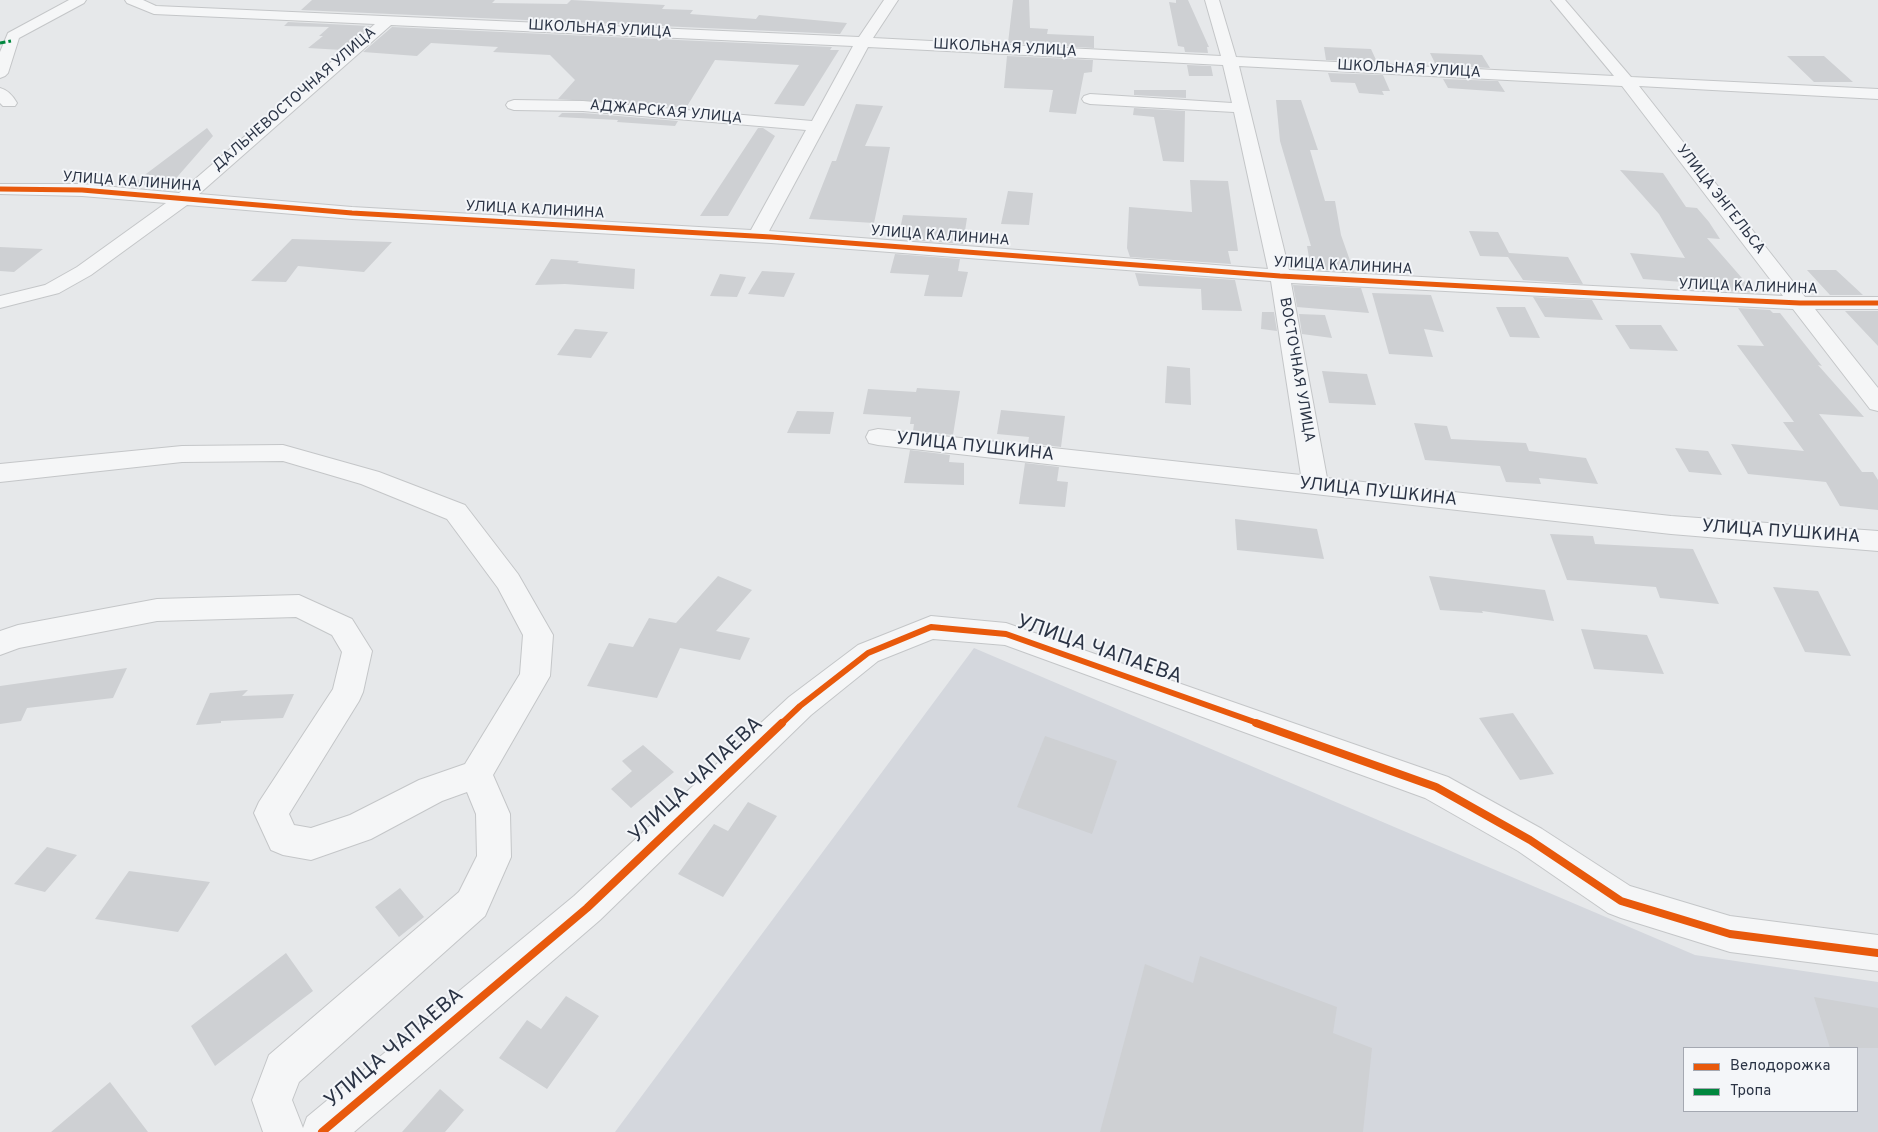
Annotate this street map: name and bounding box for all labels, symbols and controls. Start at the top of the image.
street label: ШКОЛЬНАЯ УЛИЦА [528,17,672,43]
street label: ДАЛЬНЕВОСТОЧНАЯ УЛИЦА [210,24,380,176]
street label: ШКОЛЬНАЯ УЛИЦА [933,36,1077,62]
street label: ШКОЛЬНАЯ УЛИЦА [1337,57,1481,83]
street label: АДЖАРСКАЯ УЛИЦА [589,97,743,129]
street label: УЛИЦА ЭНГЕЛЬСА [1672,142,1768,258]
street label: УЛИЦА КАЛИНИНА [62,169,202,197]
street label: УЛИЦА КАЛИНИНА [465,198,605,224]
street label: УЛИЦА КАЛИНИНА [870,223,1010,251]
street label: УЛИЦА КАЛИНИНА [1273,254,1413,280]
street label: УЛИЦА КАЛИНИНА [1678,277,1818,299]
street label: ВОСТОЧНАЯ УЛИЦА [1274,296,1318,444]
street label: УЛИЦА ПУШКИНА [895,429,1055,467]
street label: УЛИЦА ПУШКИНА [1298,474,1458,512]
street label: УЛИЦА ПУШКИНА [1701,517,1861,549]
street label: УЛИЦА ЧАПАЕВА [1013,611,1185,691]
street label: УЛИЦА ЧАПАЕВА [625,713,769,849]
street label: УЛИЦА ЧАПАЕВА [320,984,470,1114]
legend [1683,1047,1858,1112]
text: Велодорожка [1730,1057,1830,1076]
text: Тропа [1730,1082,1771,1101]

